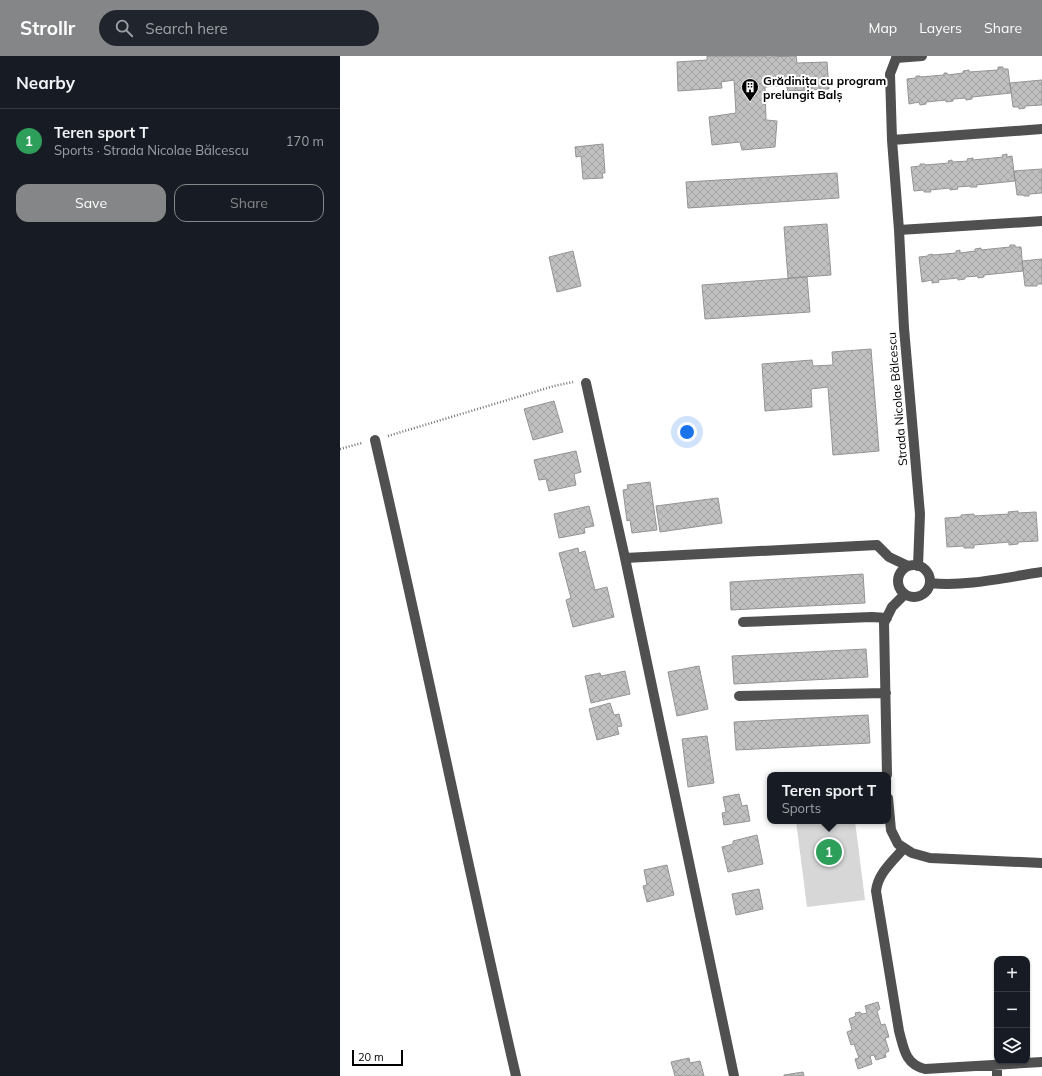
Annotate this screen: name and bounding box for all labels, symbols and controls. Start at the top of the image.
search box [99,10,379,46]
text: Strollr [20,16,75,40]
icon: search [113,17,135,39]
text: Search here [145,19,228,38]
text: Map [868,19,897,37]
text: Layers [919,19,962,37]
text: Share [984,19,1022,37]
text: Nearby [16,72,75,93]
place label: Grădinița cu program prelungit Balș [763,73,886,103]
building icon: Grădinița cu program prelungit Balș [740,77,760,102]
text: Teren sport T [54,123,149,142]
text: 1 [25,133,33,149]
text: 170 m [286,133,324,149]
text: Sports · Strada Nicolae Bălcescu [54,142,249,158]
button: Save [16,184,166,222]
button: Share [174,184,324,222]
street label: Strada Nicolae Bălcescu [884,331,910,467]
your location [677,422,697,442]
popup [767,772,891,824]
text: Teren sport T [782,781,876,800]
text: Sports [782,800,821,816]
pin: 1 [816,837,842,867]
map controls [994,956,1030,1064]
button: + [994,956,1030,992]
button: − [994,992,1030,1028]
button: layers [994,1028,1030,1064]
scale bar [352,1048,403,1067]
text: 20 m [358,1050,384,1064]

